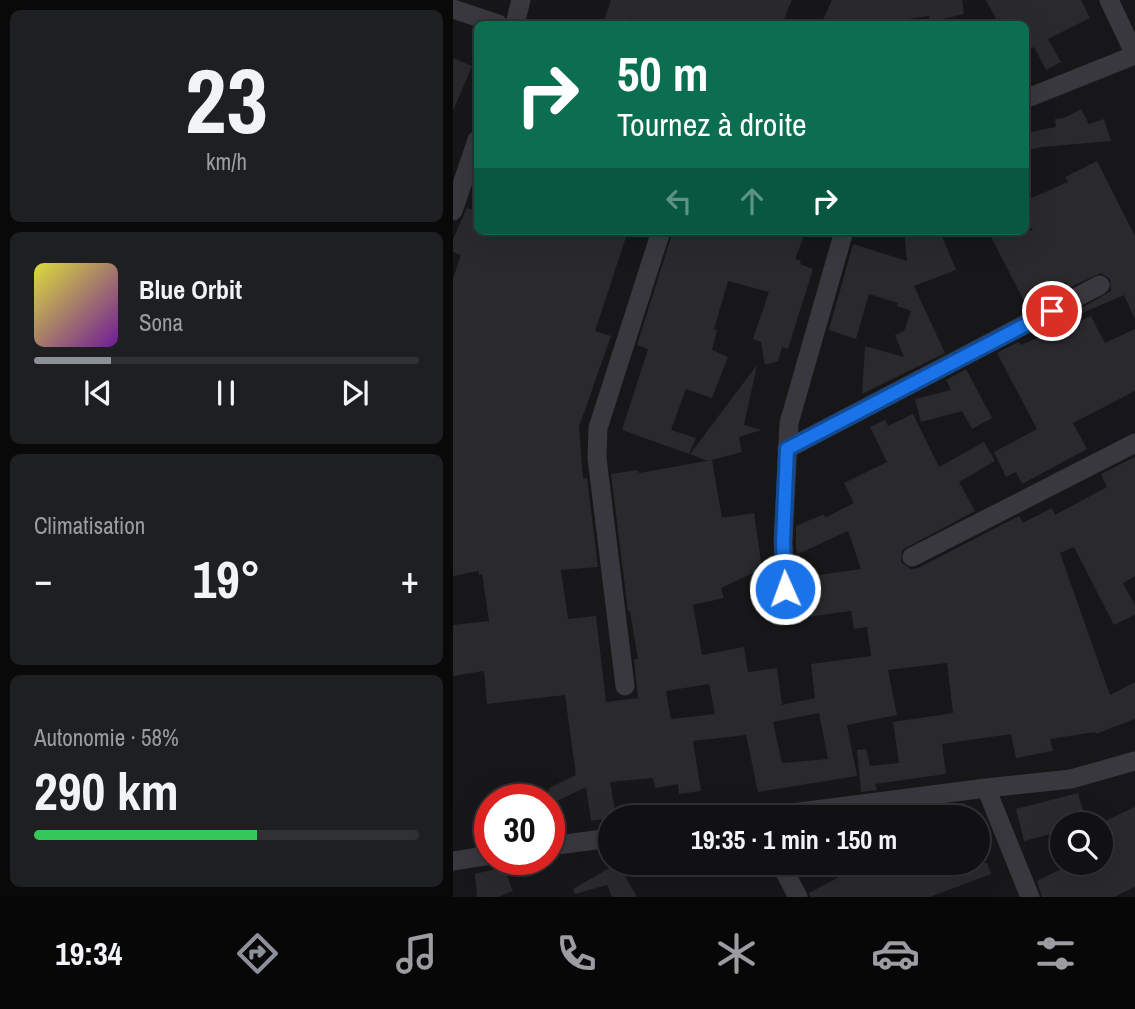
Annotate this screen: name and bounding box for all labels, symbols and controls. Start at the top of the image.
text: 23 [185,39,268,161]
text: 50 m [617,40,709,106]
icon: right [502,49,593,140]
text: Tournez à droite [617,103,807,146]
text: km/h [206,146,247,177]
icon: left [660,182,698,220]
icon: ahead [733,182,771,220]
icon: right [806,182,844,220]
text: Blue Orbit [139,272,242,307]
pin [1022,281,1082,341]
icon: arrive [1033,292,1071,330]
text: Sona [139,307,183,338]
icon: previous [79,374,117,412]
icon: pause [207,374,245,412]
icon: next [336,374,374,412]
text: Climatisation [34,510,145,541]
text: 19° [192,544,261,614]
position arrow [748,552,822,626]
text: − [34,554,52,605]
text: + [401,554,419,605]
text: Autonomie · 58% [34,722,179,753]
text: 290 km [34,756,179,826]
speed limit sign: 30 [474,784,565,875]
map controls [1050,812,1113,875]
button: search [1050,812,1113,875]
text: 19:35 · 1 min · 150 m [691,822,897,857]
icon: directions [233,929,282,978]
icon: music [392,929,441,978]
icon: phone [552,929,601,978]
icon: climate [712,929,761,978]
icon: car [871,929,920,978]
icon: filters [1031,929,1080,978]
text: 19:34 [55,932,122,975]

